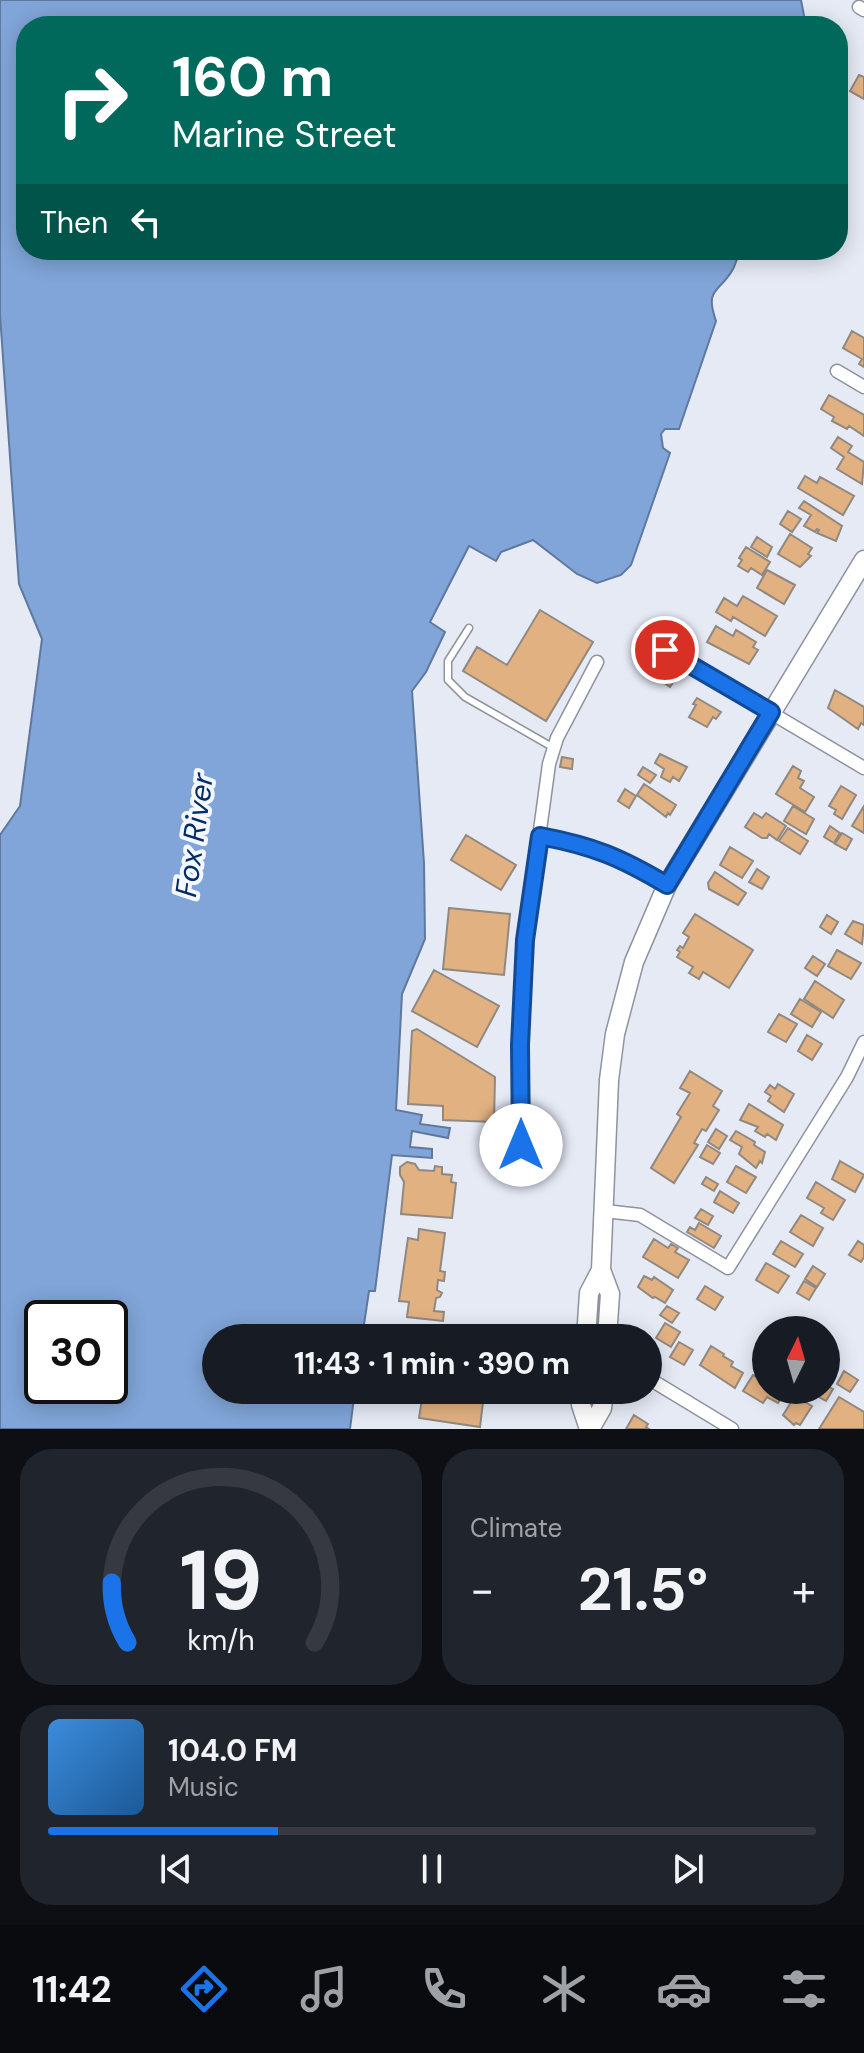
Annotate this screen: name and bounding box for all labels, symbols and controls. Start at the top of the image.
text: 160 m [172,40,333,113]
icon: right [40,48,144,152]
text: Marine Street [172,111,397,158]
icon: left [124,200,168,244]
text: Then [40,203,108,242]
pin [631,616,699,684]
icon: arrive [643,628,687,672]
water label: Fox River [166,770,222,899]
position arrow [479,1103,563,1187]
speed limit sign: 30 [24,1300,128,1404]
north arrow [752,1316,840,1404]
map controls [752,1316,840,1404]
text: 11:43 · 1 min · 390 m [294,1344,570,1383]
text: Climate [470,1511,562,1545]
text: 19 [179,1526,263,1635]
text: 21.5° [578,1550,708,1629]
text: − [470,1561,494,1619]
text: + [792,1561,816,1619]
text: km/h [187,1622,255,1659]
text: 104.0 FM [168,1731,297,1770]
text: Music [168,1770,239,1804]
icon: previous [154,1847,198,1891]
icon: pause [410,1847,454,1891]
icon: next [666,1847,710,1891]
icon: directions [176,1961,232,2017]
icon: music [296,1961,352,2017]
icon: phone [416,1961,472,2017]
icon: climate [536,1961,592,2017]
icon: car [656,1961,712,2017]
icon: filters [776,1961,832,2017]
text: 11:42 [32,1966,112,2013]

